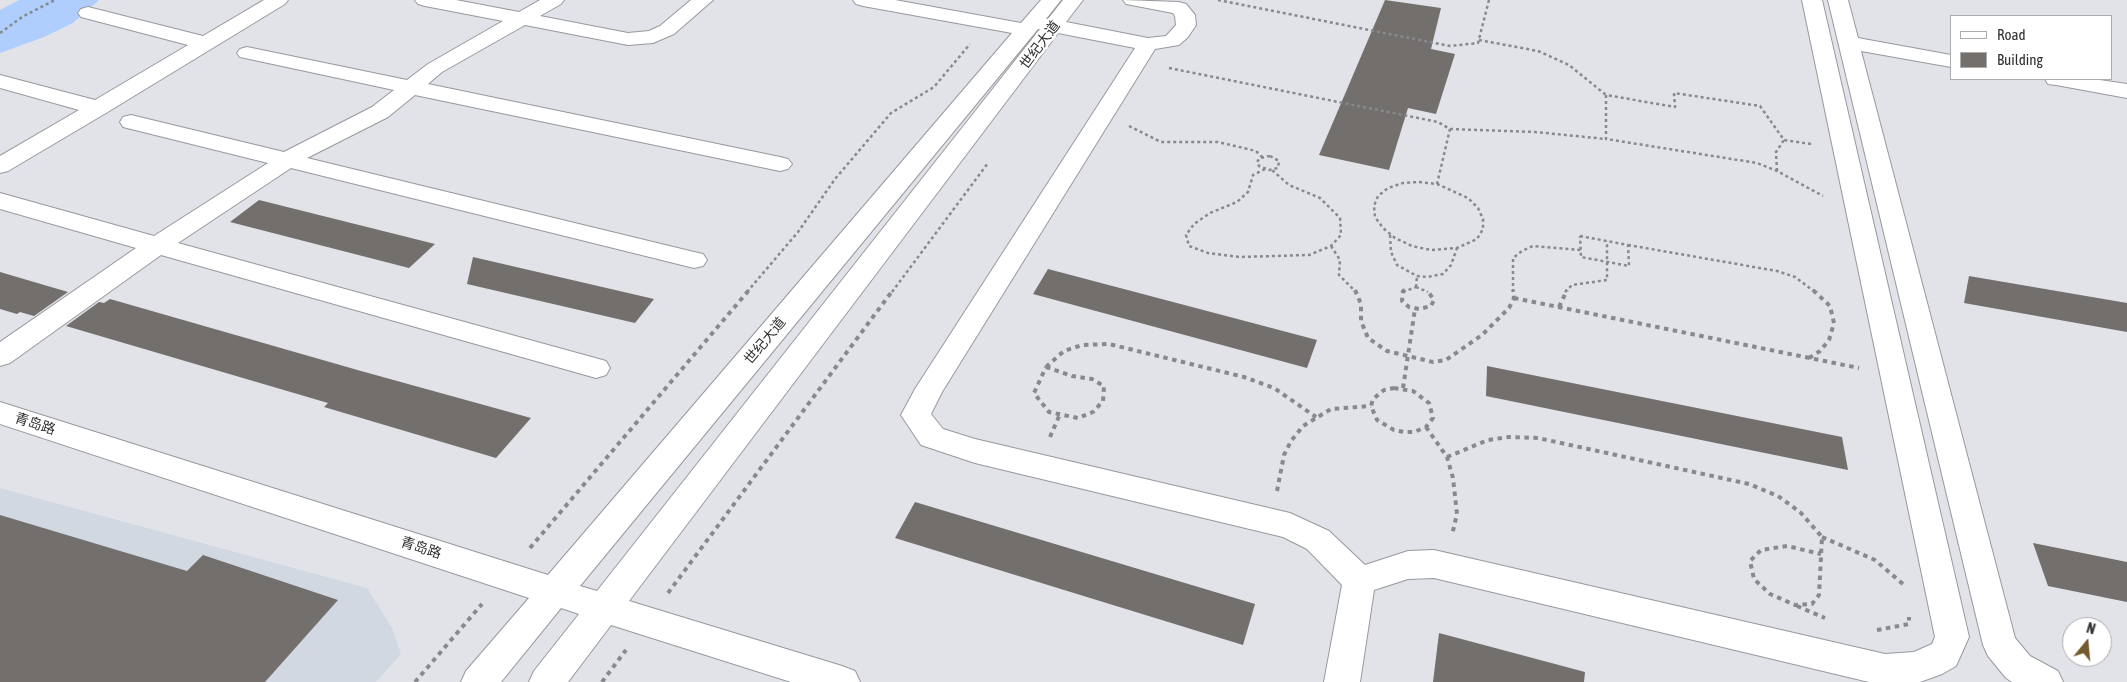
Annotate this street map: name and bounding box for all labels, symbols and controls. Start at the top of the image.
legend [1950,15,2112,80]
street label: 世纪大道 [1016,18,1064,72]
text: Road [1997,26,2026,43]
text: Building [1997,51,2043,68]
street label: 世纪大道 [741,314,789,368]
street label: 青岛路 [12,410,58,438]
street label: 青岛路 [398,534,444,562]
north arrow [2062,617,2112,667]
text: N [2085,620,2097,637]

